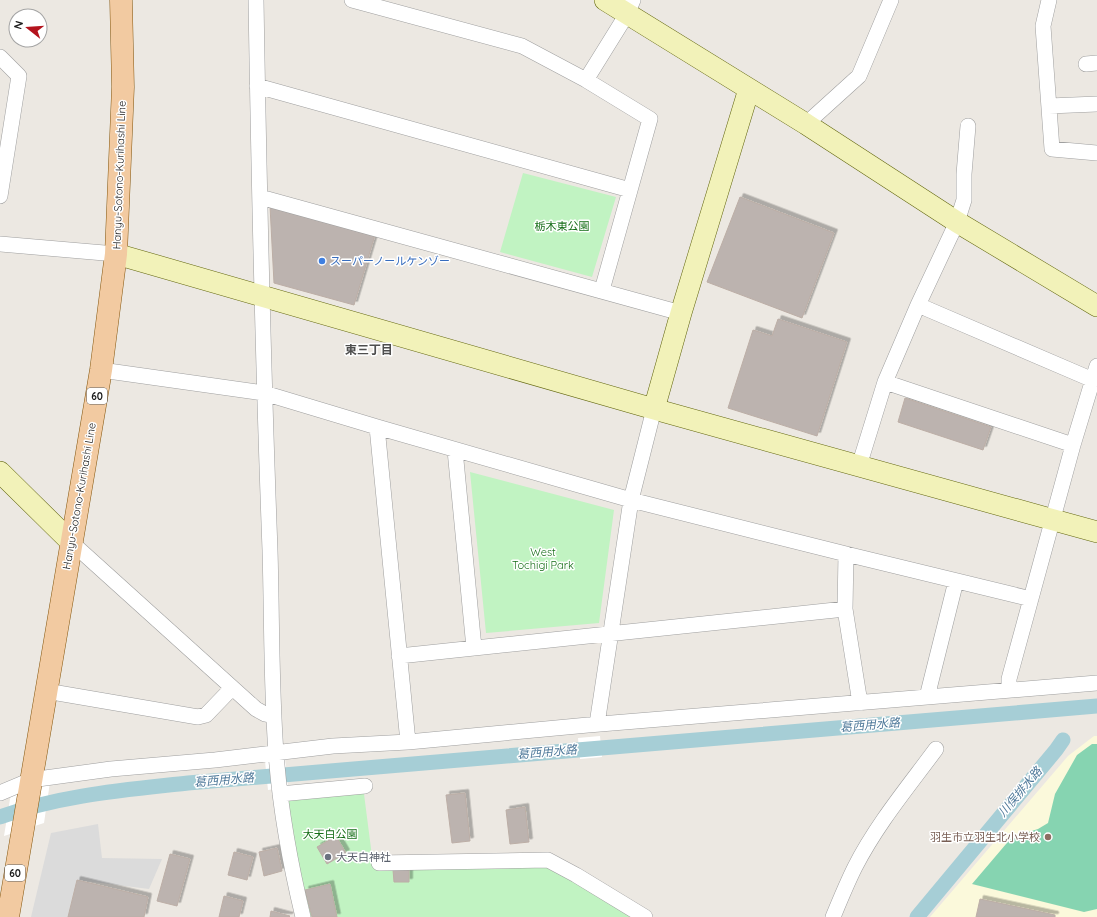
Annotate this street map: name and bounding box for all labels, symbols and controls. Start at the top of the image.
north arrow [8,8,48,48]
text: N [11,19,26,31]
street label: Hanyu-Sotono-Kurihashi Line [109,100,129,250]
park label: 栃木東公園 [535,219,590,233]
place label: スーパーノールケンゾー [330,254,450,268]
marker: スーパーノールケンゾー [317,256,327,266]
district label: 東三丁目 [345,342,393,357]
road number: 60 [87,388,107,404]
street label: Hanyu-Sotono-Kurihashi Line [59,422,99,570]
park label: West Tochigi Park [512,545,574,572]
water label: 葛西用水路 [839,714,901,735]
water label: 葛西用水路 [516,741,578,762]
water label: 川俣排水路 [995,763,1045,819]
water label: 葛西用水路 [193,769,255,790]
park label: 大天白公園 [303,827,358,841]
place label: 羽生市立羽生北小学校 [930,830,1040,844]
marker: 羽生市立羽生北小学校 [1043,832,1053,842]
place label: 大天白神社 [336,850,391,864]
marker: 大天白神社 [323,852,333,862]
road number: 60 [5,865,25,881]

